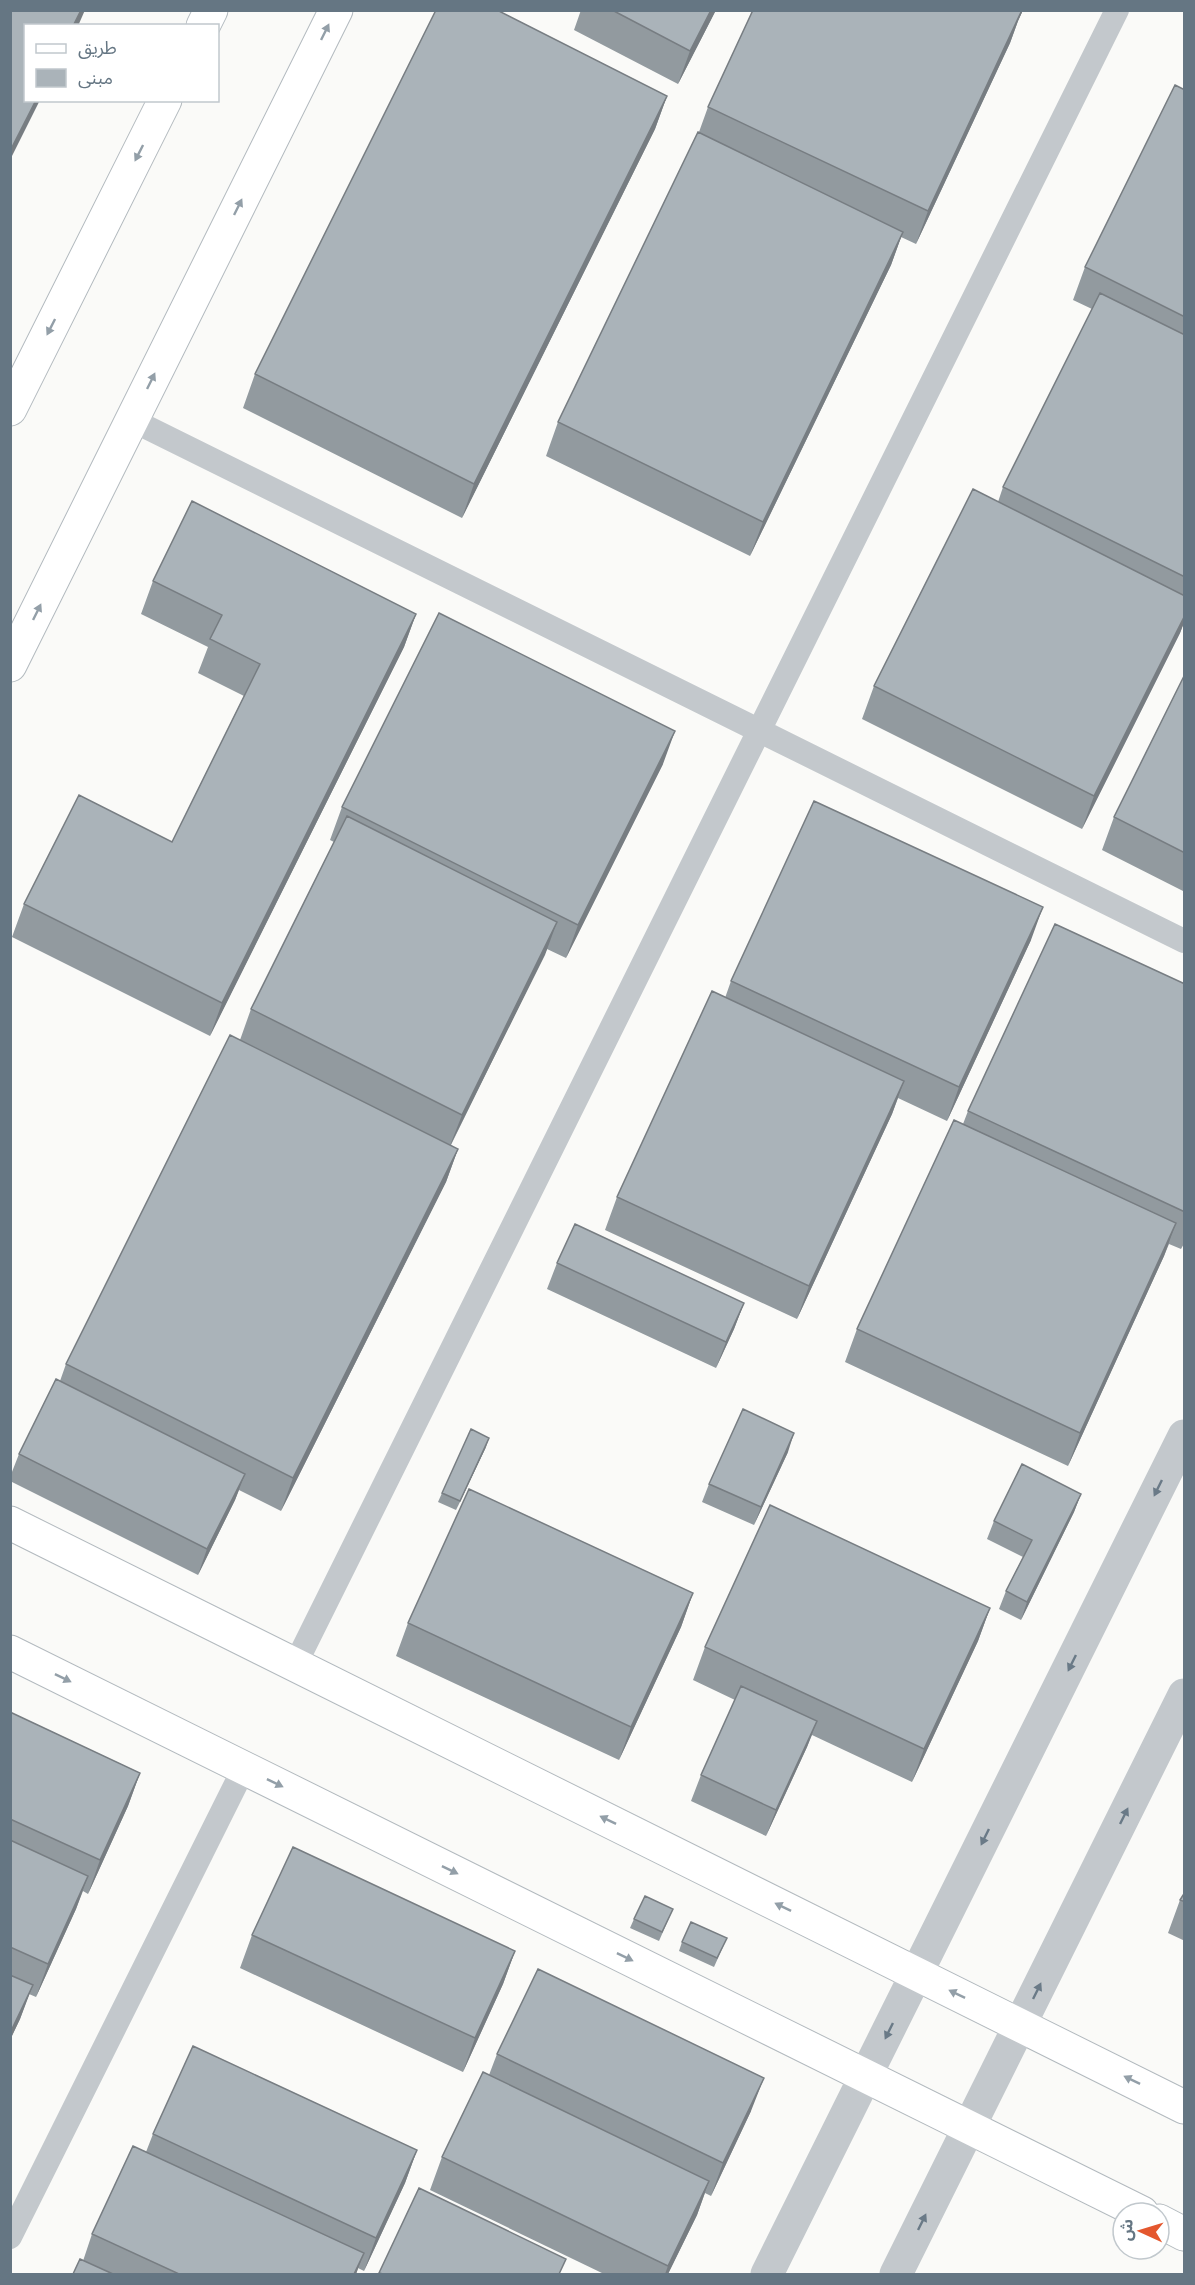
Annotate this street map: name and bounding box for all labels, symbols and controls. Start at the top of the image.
one-way arrow [320,23,330,40]
legend [24,24,219,102]
text: طريق [78,37,117,59]
text: مبنى [78,67,113,89]
one-way arrow [134,144,144,161]
one-way arrow [234,198,243,215]
one-way arrow [47,318,57,336]
one-way arrow [147,373,156,390]
one-way arrow [32,604,41,621]
one-way arrow [1154,1479,1164,1497]
one-way arrow [1067,1654,1076,1671]
one-way arrow [54,1673,72,1683]
one-way arrow [267,1779,284,1788]
one-way arrow [1119,1808,1129,1825]
one-way arrow [600,1816,617,1825]
one-way arrow [980,1829,989,1846]
one-way arrow [442,1865,459,1875]
one-way arrow [774,1902,791,1912]
one-way arrow [616,1952,633,1961]
one-way arrow [1032,1982,1042,1999]
one-way arrow [949,1989,966,1998]
one-way arrow [884,2022,893,2039]
one-way arrow [1124,2076,1141,2085]
north arrow [1111,2201,1171,2261]
one-way arrow [917,2213,927,2231]
text: ش [1116,2218,1137,2242]

